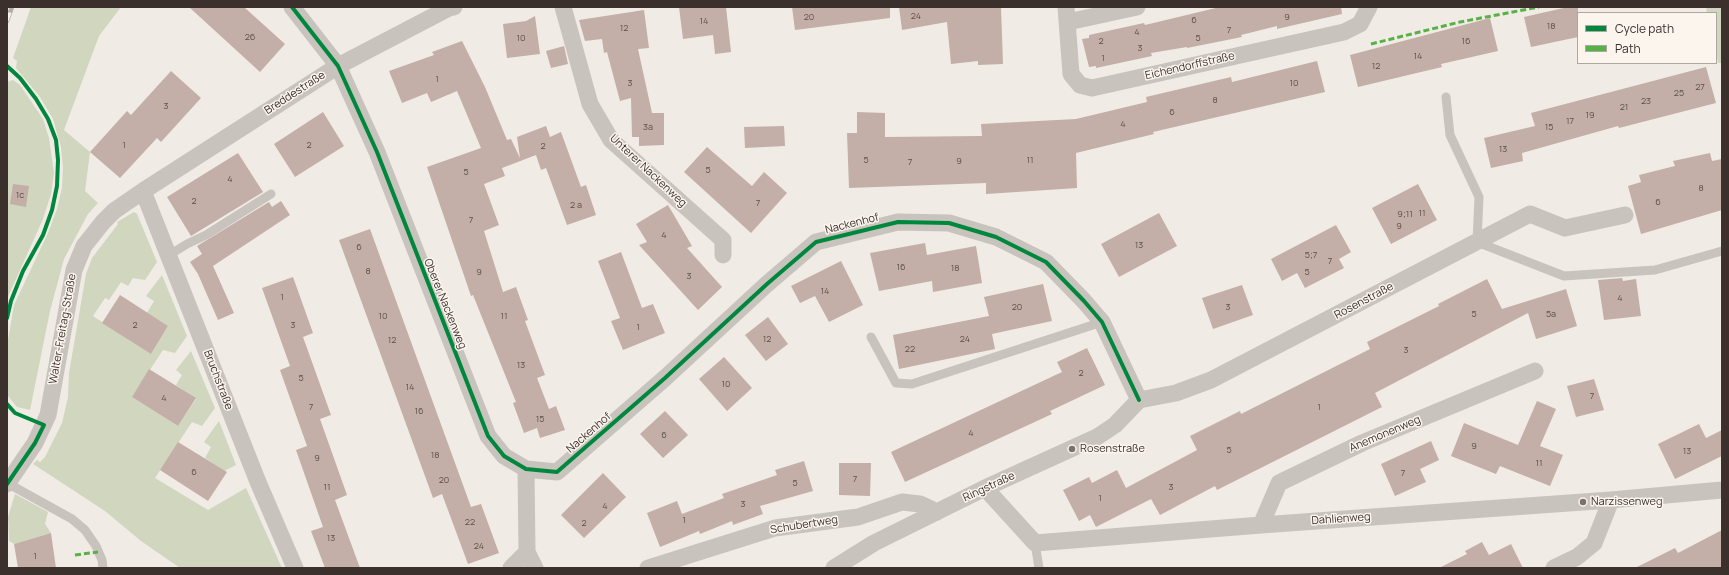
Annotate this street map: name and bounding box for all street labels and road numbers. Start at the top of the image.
street label: Eichendorffstraße [1144,49,1236,83]
street label: Breddestraße [262,69,328,117]
street label: Unterer Nackenweg [607,132,689,210]
street label: Nackenhof [824,211,880,237]
street label: Oberer Nackenweg [421,257,469,351]
street label: Walter-Freitag-Straße [47,273,79,385]
street label: Rosenstraße [1332,280,1396,322]
street label: Bruchstraße [201,348,235,412]
street label: Nackenhof [564,410,614,456]
street label: Anemonenweg [1347,413,1423,455]
street label: Ringstraße [961,469,1017,505]
street label: Dahlienweg [1311,510,1371,528]
street label: Schubertweg [769,513,839,537]

